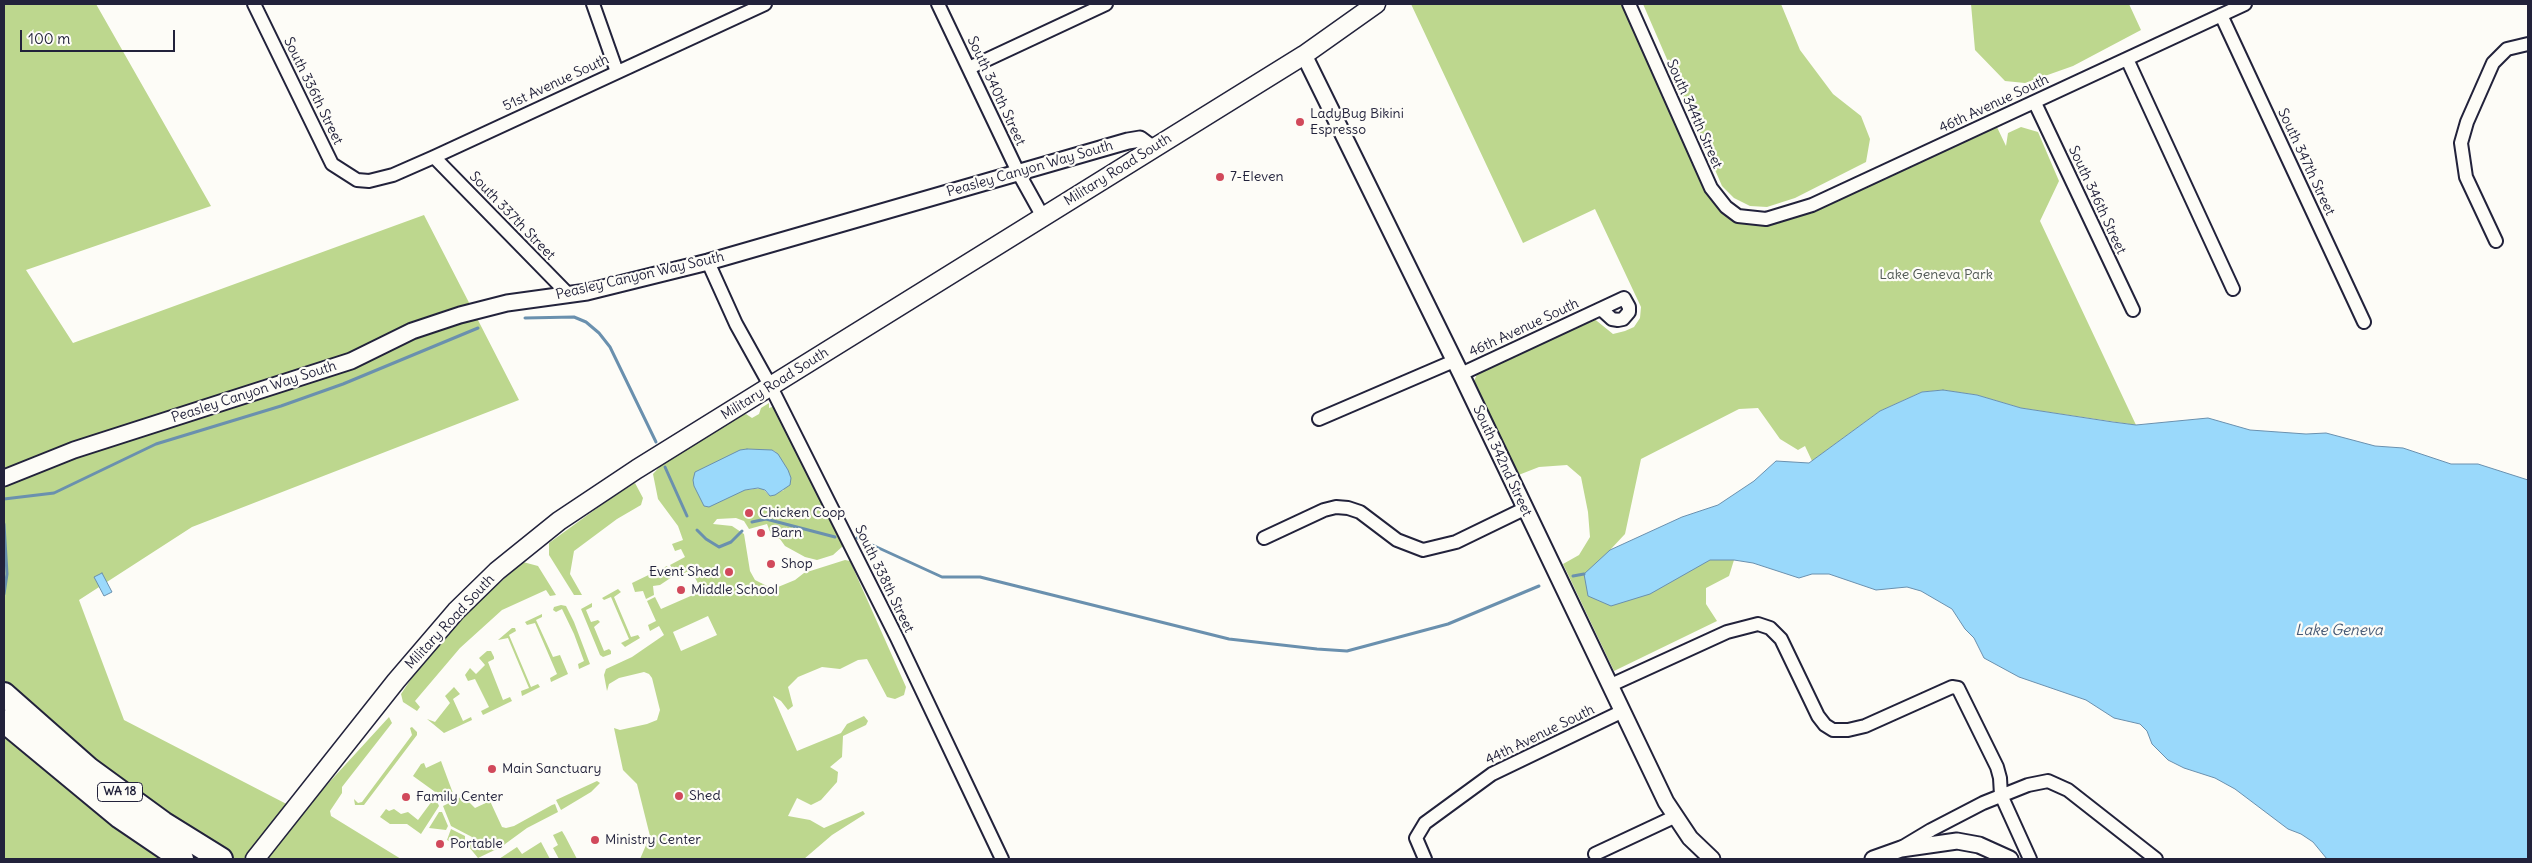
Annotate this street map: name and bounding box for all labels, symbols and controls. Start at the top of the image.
scale bar [22,20,178,52]
text: 100 m [28,29,70,48]
street label: South 340th Street [963,34,1029,148]
street label: South 336th Street [280,35,346,147]
street label: 51st Avenue South [500,51,612,115]
street label: South 344th Street [1662,57,1726,171]
street label: 46th Avenue South [1936,71,2052,137]
place label: LadyBug Bikini Espresso [1310,106,1404,138]
street label: South 347th Street [2274,106,2338,218]
marker: LadyBug Bikini Espresso [1294,116,1306,128]
street label: Military Road South [1061,130,1175,210]
street label: Peasley Canyon Way South [945,137,1115,201]
street label: South 346th Street [2065,143,2129,257]
street label: South 337th Street [466,168,558,264]
place label: 7-Eleven [1230,169,1284,185]
marker: 7-Eleven [1214,171,1226,183]
street label: Peasley Canyon Way South [554,248,726,304]
park label: Lake Geneva Park [1879,267,1993,283]
street label: 46th Avenue South [1466,295,1582,361]
street label: Military Road South [718,344,832,424]
street label: Peasley Canyon Way South [169,357,339,427]
street label: South 342nd Street [1469,403,1535,519]
place label: Chicken Coop [759,505,845,521]
marker: Chicken Coop [743,507,755,519]
street label: South 338th Street [851,523,917,635]
place label: Barn [771,525,802,541]
marker: Barn [755,527,767,539]
place label: Shop [781,556,813,572]
marker: Shop [765,558,777,570]
place label: Event Shed [649,564,719,580]
marker: Event Shed [723,566,735,578]
street label: Military Road South [402,571,498,673]
place label: Middle School [691,582,778,598]
marker: Middle School [675,584,687,596]
water label: Lake Geneva [2295,622,2383,640]
street label: 44th Avenue South [1483,701,1597,769]
place label: Main Sanctuary [502,761,601,777]
marker: Main Sanctuary [486,763,498,775]
road number: WA 18 [98,782,142,802]
place label: Shed [689,788,721,804]
place label: Family Center [416,789,503,805]
marker: Shed [673,790,685,802]
marker: Family Center [400,791,412,803]
place label: Ministry Center [605,832,701,848]
marker: Ministry Center [589,834,601,846]
place label: Portable [450,836,503,852]
marker: Portable [434,838,446,850]

